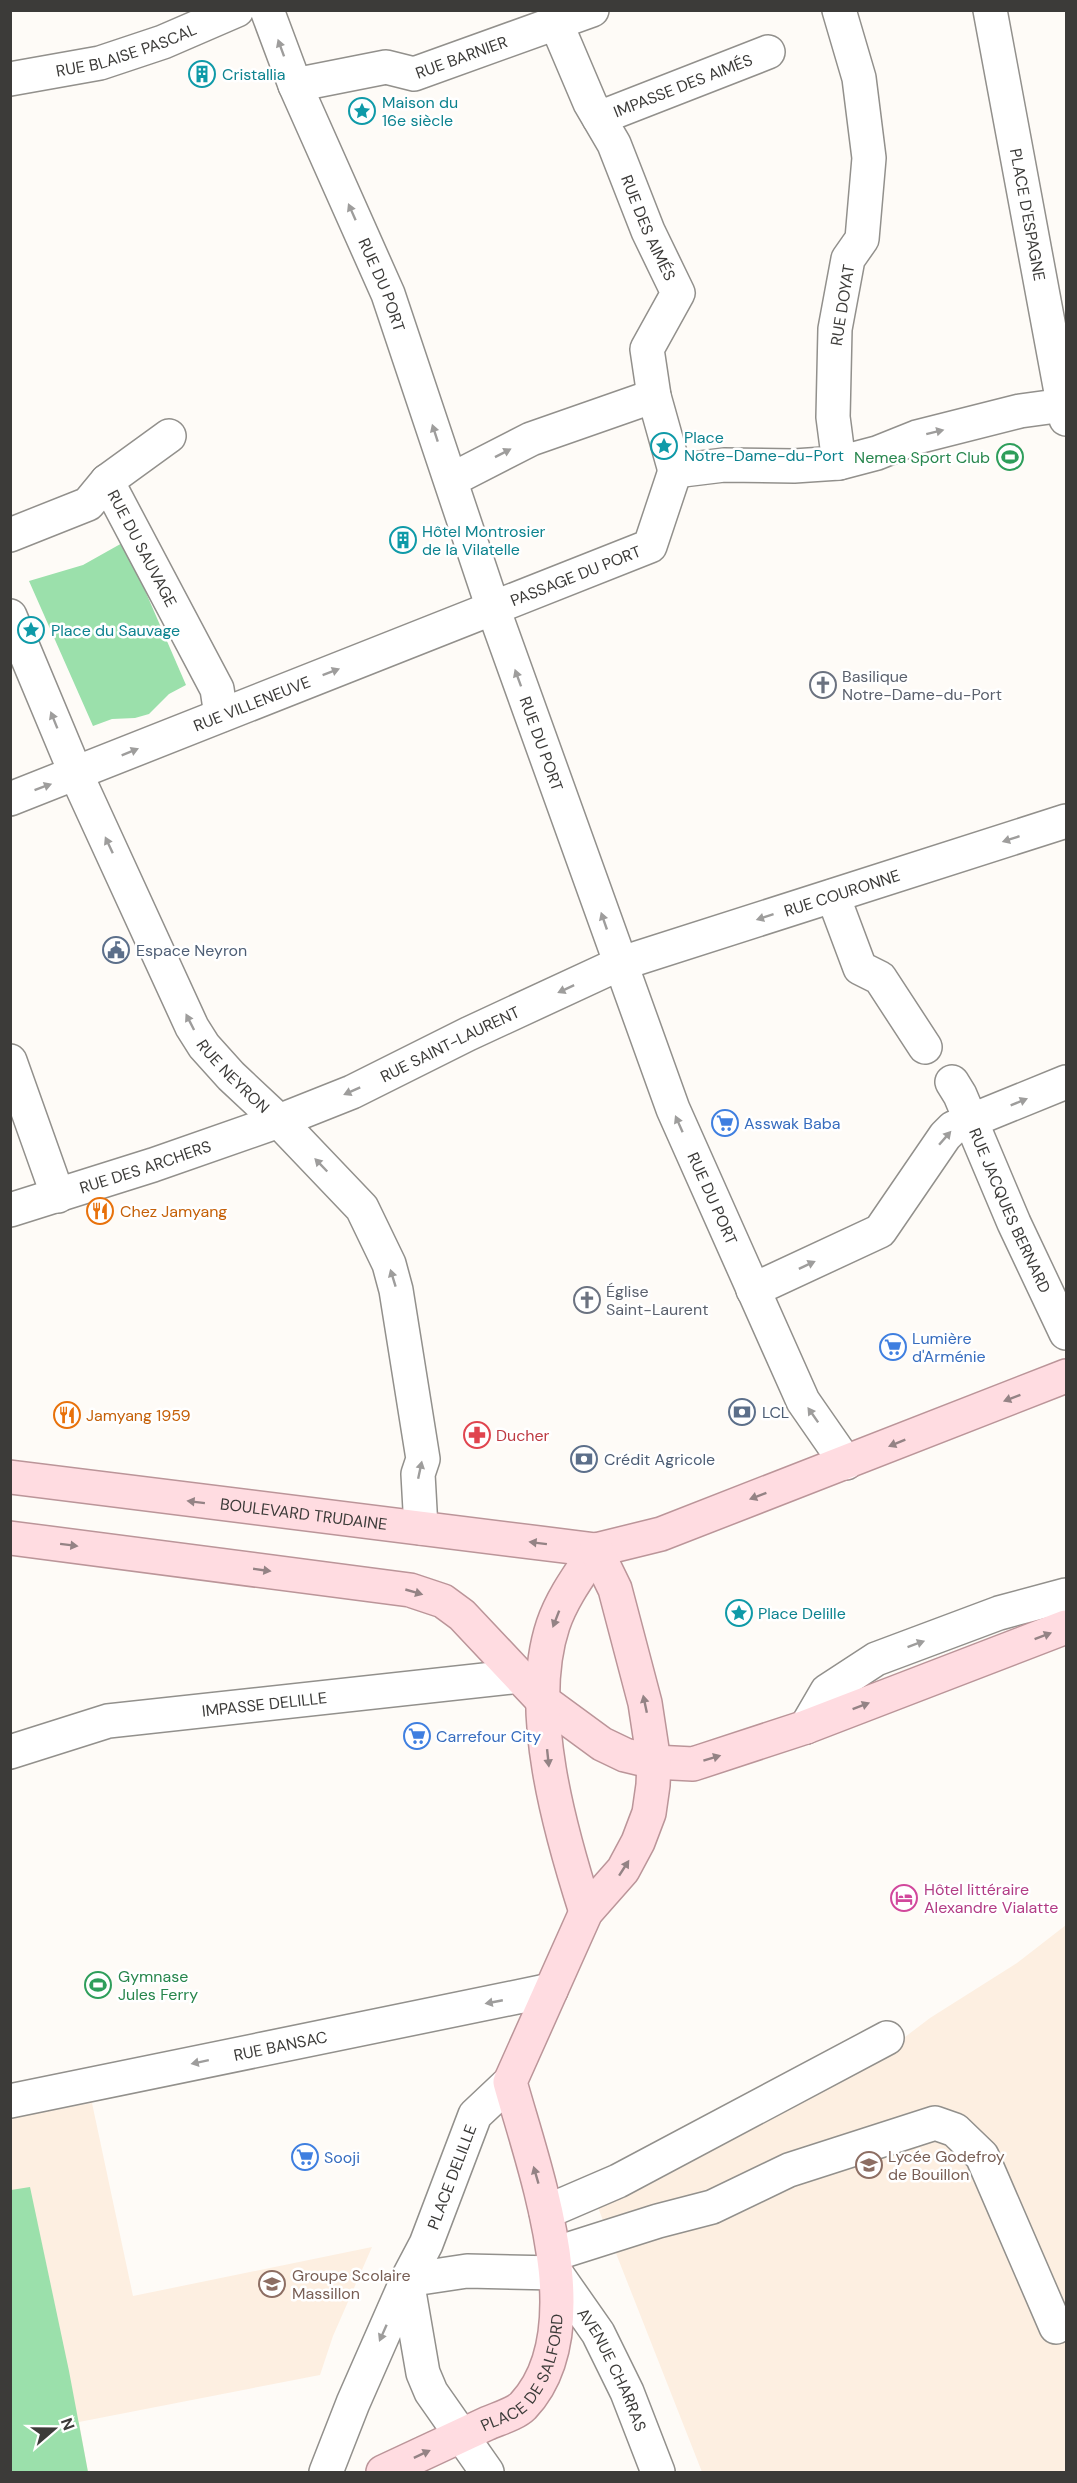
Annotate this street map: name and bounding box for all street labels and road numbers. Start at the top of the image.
street label: RUE BLAISE PASCAL [54,19,200,82]
street label: RUE BARNIER [413,31,510,84]
street label: IMPASSE DES AIMÉS [611,49,755,122]
street label: PLACE D'ESPAGNE [1005,147,1050,283]
street label: RUE DES AIMÉS [616,172,680,284]
street label: RUE DU PORT [353,235,410,334]
street label: RUE DOYAT [826,263,859,347]
street label: RUE DU SAUVAGE [103,486,182,610]
street label: PASSAGE DU PORT [507,541,644,611]
street label: RUE VILLENEUVE [190,671,314,736]
street label: RUE DU PORT [515,694,568,794]
street label: RUE COURONNE [781,865,903,922]
street label: RUE SAINT-LAURENT [377,1002,523,1087]
street label: RUE NEYRON [192,1036,274,1118]
street label: RUE JACQUES BERNARD [964,1125,1055,1296]
street label: RUE DES ARCHERS [77,1136,214,1198]
street label: RUE DU PORT [683,1149,742,1248]
street label: BOULEVARD TRUDAINE [219,1493,388,1535]
street label: IMPASSE DELILLE [201,1687,328,1722]
street label: RUE BANSAC [232,2026,329,2066]
street label: PLACE DELILLE [423,2122,481,2232]
street label: AVENUE CHARRAS [572,2304,651,2434]
street label: PLACE DE SALFORD [477,2313,568,2436]

